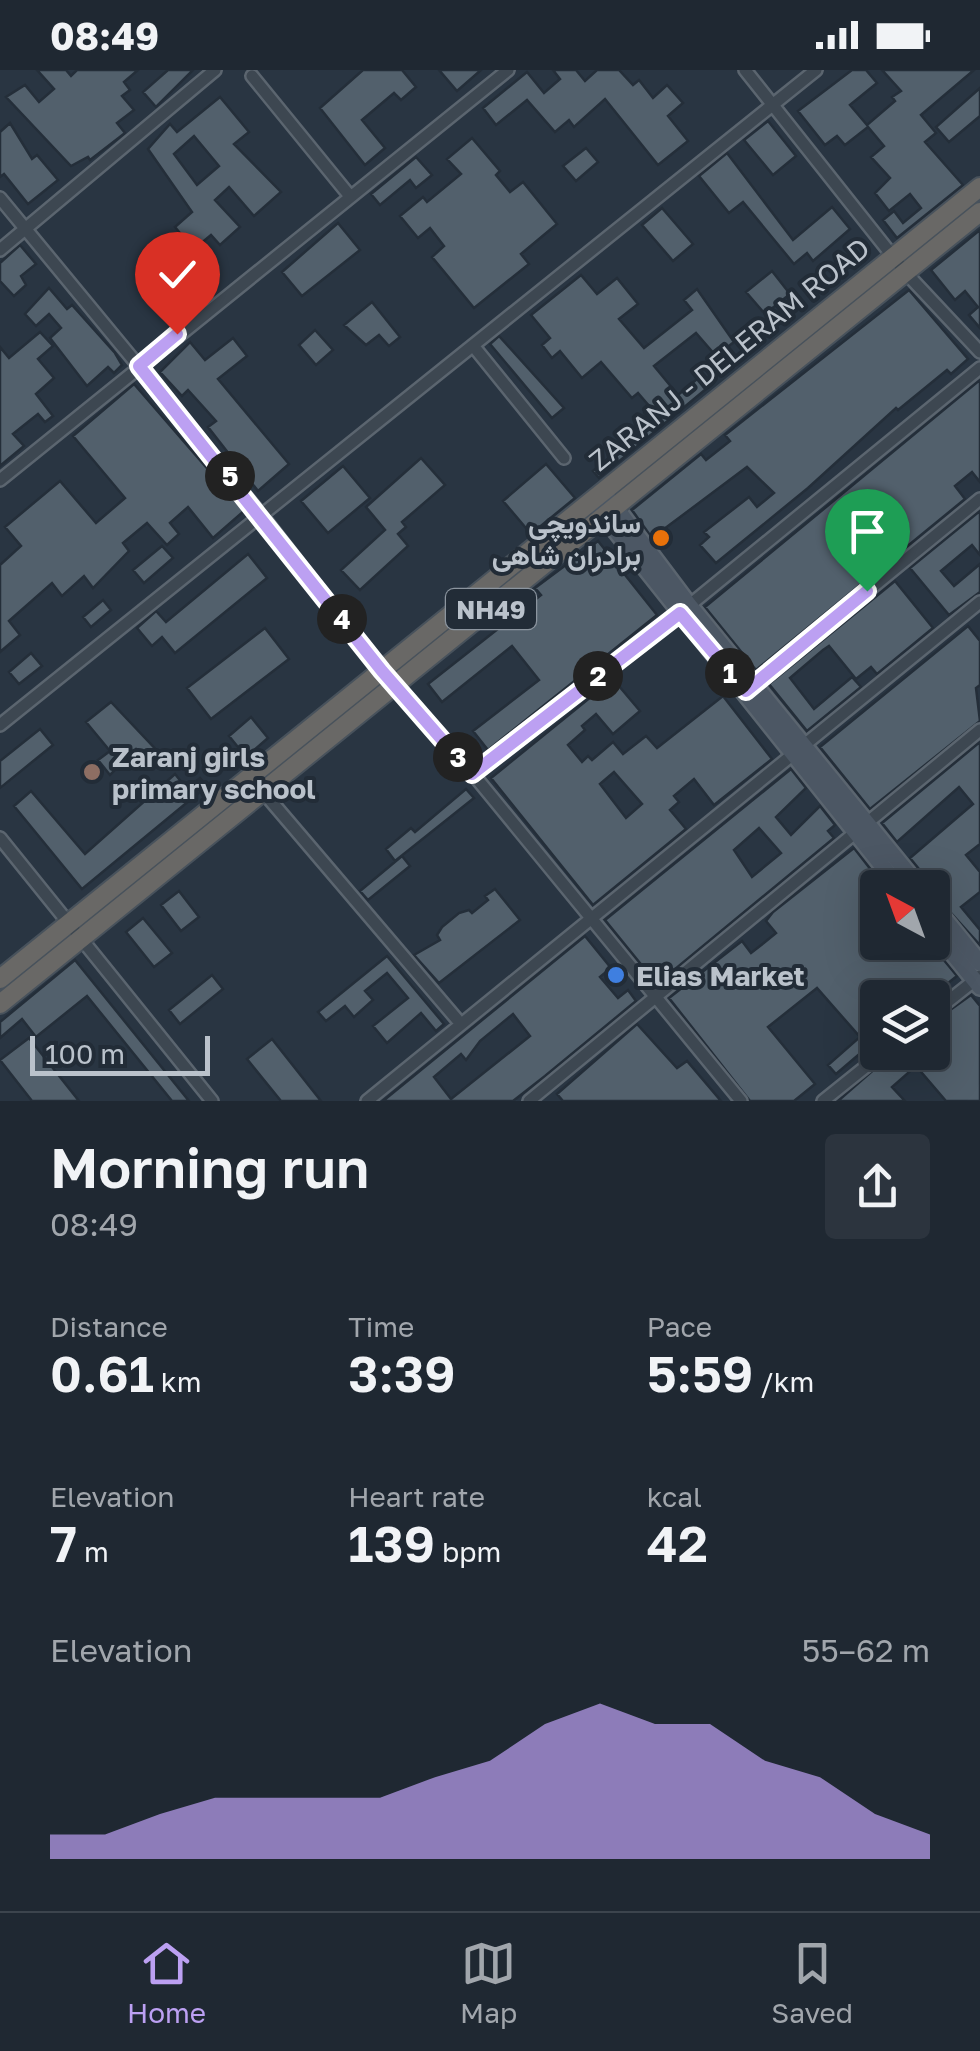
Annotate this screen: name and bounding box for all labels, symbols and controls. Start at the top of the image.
text: 08:49 [50,13,159,58]
street label: ZARANJ - DELERAM ROAD [582,231,876,477]
pin [135,232,220,335]
icon: check [150,247,205,302]
pin: 5 [205,451,255,501]
text: 5 [221,459,239,492]
pin [825,489,910,592]
icon: arrive [840,504,895,559]
place label: ساندویچی برادران شاهی [492,506,641,573]
marker: ساندویچی برادران شاهی [650,527,672,549]
road number: NH49 [446,589,536,629]
pin: 4 [317,594,367,644]
text: 4 [333,602,351,635]
pin: 1 [705,648,755,698]
pin: 2 [573,651,623,701]
text: 1 [723,656,737,689]
text: 2 [589,659,607,692]
pin: 3 [433,732,483,782]
place label: Zaranj girls primary school [112,740,316,805]
text: 3 [449,740,467,773]
marker: Zaranj girls primary school [81,761,103,783]
north arrow [860,870,950,960]
map controls [860,870,950,1070]
place label: Elias Market [636,959,805,992]
marker: Elias Market [605,964,627,986]
button: layers [860,980,950,1070]
scale bar [30,1031,210,1076]
text: 100 m [45,1037,125,1070]
text: Morning run [50,1134,369,1200]
button: share [825,1134,930,1239]
text: 08:49 [50,1205,138,1243]
text: Distance [50,1310,168,1343]
text: Time [348,1310,414,1343]
text: Pace [647,1310,712,1343]
text: 0.61 [50,1343,154,1403]
text: 3:39 [348,1343,455,1403]
text: 5:59 [647,1343,753,1403]
text: km [154,1365,201,1398]
text: /km [753,1365,814,1398]
text: Elevation [50,1480,175,1513]
text: Heart rate [348,1480,485,1513]
text: kcal [647,1480,702,1513]
text: 7 [50,1513,77,1573]
text: 139 [348,1513,435,1573]
text: 42 [647,1513,708,1573]
text: m [77,1535,109,1568]
text: bpm [435,1535,501,1568]
text: Elevation [50,1631,192,1669]
text: 55–62 m [802,1631,930,1669]
tab: Home [127,1936,206,2029]
tab: Map [460,1936,517,2029]
tab: Saved [771,1936,853,2029]

